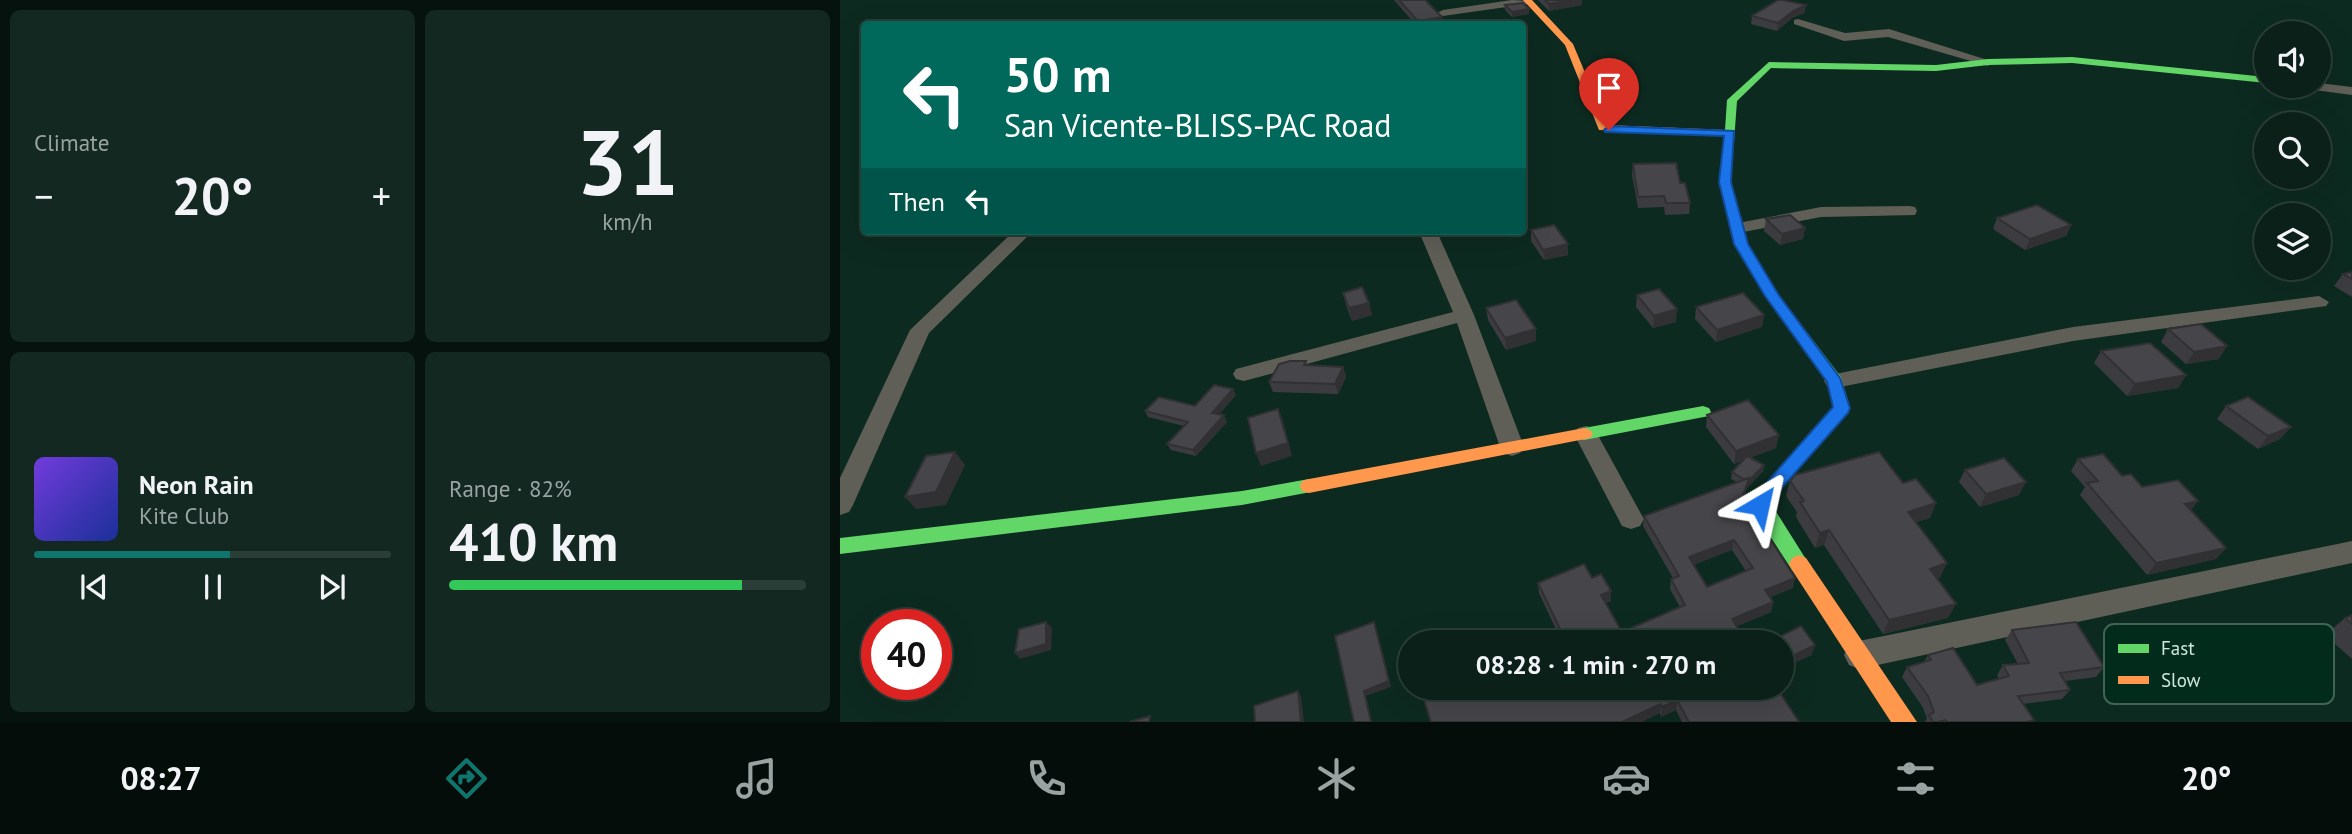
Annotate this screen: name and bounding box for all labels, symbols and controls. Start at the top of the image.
map controls [2254,21,2331,280]
button: sound [2254,21,2331,98]
text: 50 m [1004,42,1111,106]
icon: left [889,49,980,140]
pin [1579,58,1639,130]
icon: arrive [1590,69,1628,107]
text: 31 [576,102,679,220]
text: San Vicente-BLISS-PAC Road [1004,104,1392,146]
button: search [2254,112,2331,189]
text: Climate [34,128,109,157]
text: 20° [172,162,253,229]
text: − [34,171,53,220]
text: + [372,171,391,220]
icon: left [959,182,997,220]
text: Then [889,185,945,218]
button: layers [2254,203,2331,280]
text: km/h [602,207,653,236]
text: Neon Rain [139,468,254,501]
position arrow [1723,468,1797,542]
text: Range · 82% [449,474,572,503]
text: Kite Club [139,501,229,530]
text: 410 km [449,508,618,575]
icon: previous [75,568,113,606]
icon: pause [194,568,232,606]
icon: next [313,568,351,606]
speed limit sign: 40 [861,609,952,700]
legend [2104,624,2334,704]
text: Fast [2161,636,2195,660]
text: 08:28 · 1 min · 270 m [1476,648,1716,681]
text: Slow [2161,668,2201,692]
icon: directions [442,754,491,803]
icon: music [732,754,781,803]
icon: phone [1022,754,1071,803]
icon: climate [1312,754,1361,803]
icon: car [1602,754,1651,803]
icon: filters [1891,754,1940,803]
text: 08:27 [120,757,202,799]
text: 20° [2181,757,2232,799]

